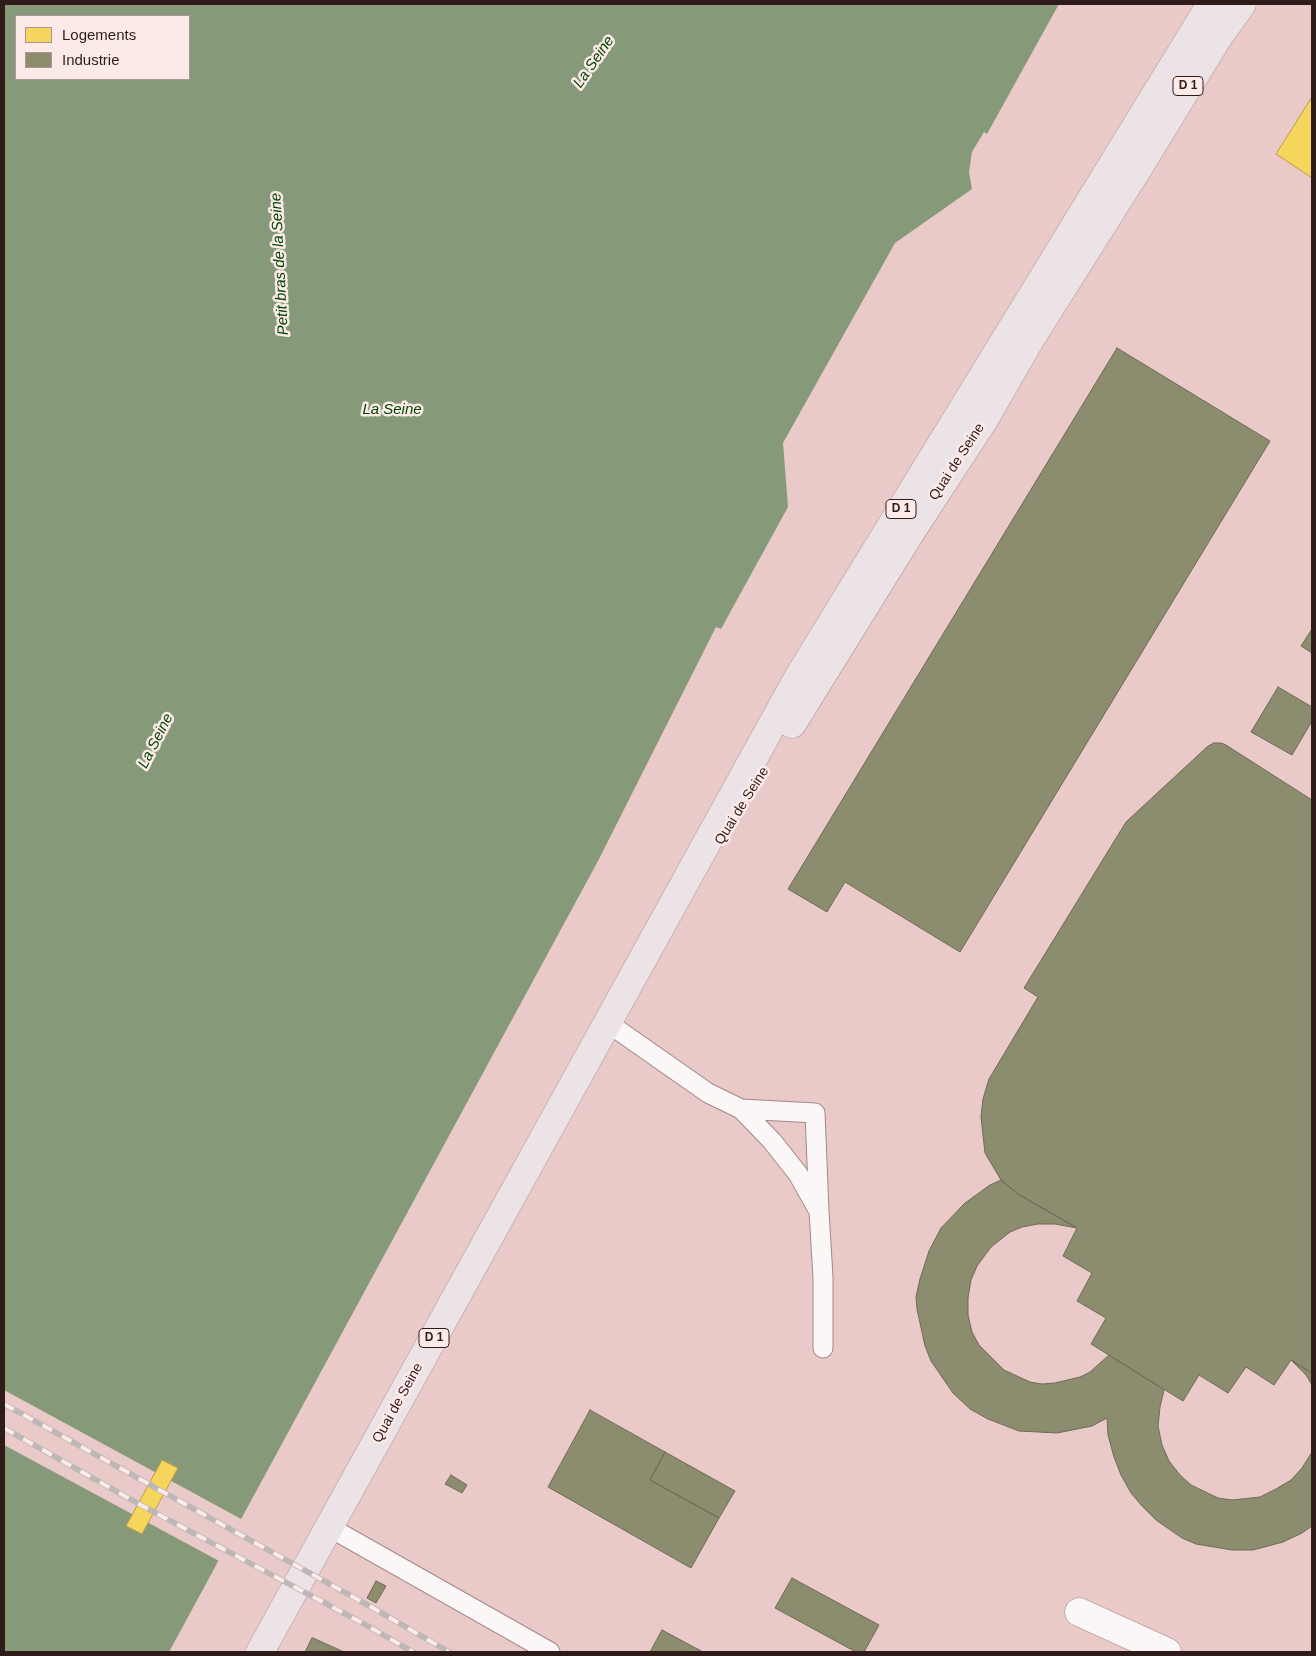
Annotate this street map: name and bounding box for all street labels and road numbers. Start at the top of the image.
road number: D 1 [1173,76,1203,95]
street label: Quai de Seine [926,420,988,504]
road number: D 1 [886,499,916,518]
street label: Quai de Seine [711,764,773,848]
road number: D 1 [419,1329,449,1348]
street label: Quai de Seine [369,1360,427,1446]

